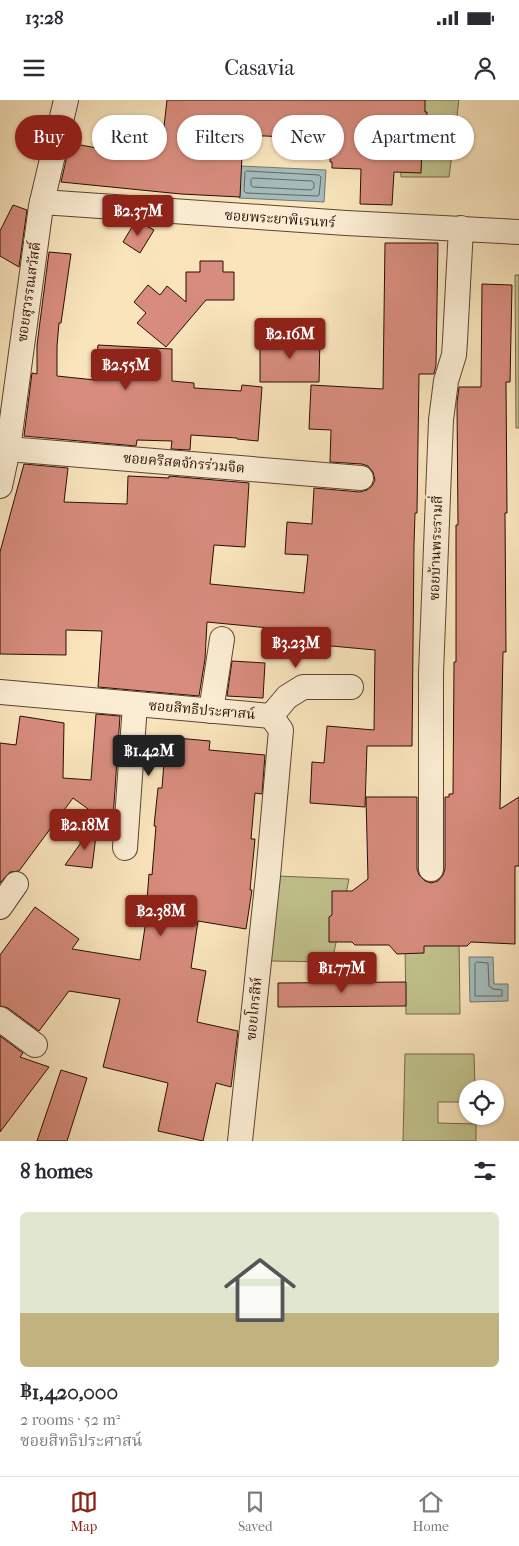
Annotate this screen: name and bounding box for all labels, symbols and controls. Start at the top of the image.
text: 13:28 [25,7,64,29]
icon: menu [20,54,48,82]
icon: person [471,54,499,82]
text: Casavia [224,55,295,81]
chip: Buy [15,115,82,160]
chip: Rent [92,115,167,160]
chip: Filters [177,115,262,160]
chip: New [272,115,344,160]
chip: Apartment [354,115,474,160]
pin: ฿2.37M [97,194,179,237]
text: ฿2.37M [113,201,163,220]
street label: ซอยพระยาพิเรนทร์ [224,206,337,231]
street label: ซอยสุวรรณสวัสดิ์ [12,239,45,343]
pin: ฿2.16M [249,318,331,360]
text: ฿2.16M [265,324,315,343]
pin: ฿2.55M [85,348,167,391]
text: ฿2.55M [102,355,150,374]
street label: ซอยคริสตจักรร่วมจิต [122,449,246,477]
street label: ซอยบ้านพระรามสี่ [424,495,446,601]
pin: ฿3.23M [255,626,337,669]
text: ฿3.23M [272,633,320,652]
street label: ซอยสิทธิประศาสน์ [148,696,256,723]
pin: ฿1.42M [108,734,190,777]
text: ฿1.42M [124,741,174,760]
pin: ฿2.18M [44,808,126,851]
text: ฿2.18M [61,815,109,834]
pin: ฿2.38M [120,894,202,937]
text: ฿2.38M [136,901,186,920]
pin: ฿1.77M [301,952,383,994]
text: ฿1.77M [319,958,365,977]
street label: ฃอยโกรสีห์ [240,976,266,1041]
map controls [459,1080,504,1125]
button: locate [459,1080,504,1125]
icon: filters [471,1157,499,1185]
text: 8 homes [20,1159,93,1183]
icon: home [215,1245,305,1335]
text: ฿1,420,000 [20,1380,118,1404]
text: 2 rooms · 52 m² [20,1410,120,1429]
text: ซอยสิทธิประศาสน์ [20,1431,142,1450]
tab: Map [70,1488,98,1535]
tab: Saved [238,1488,273,1535]
tab: Home [413,1488,449,1535]

